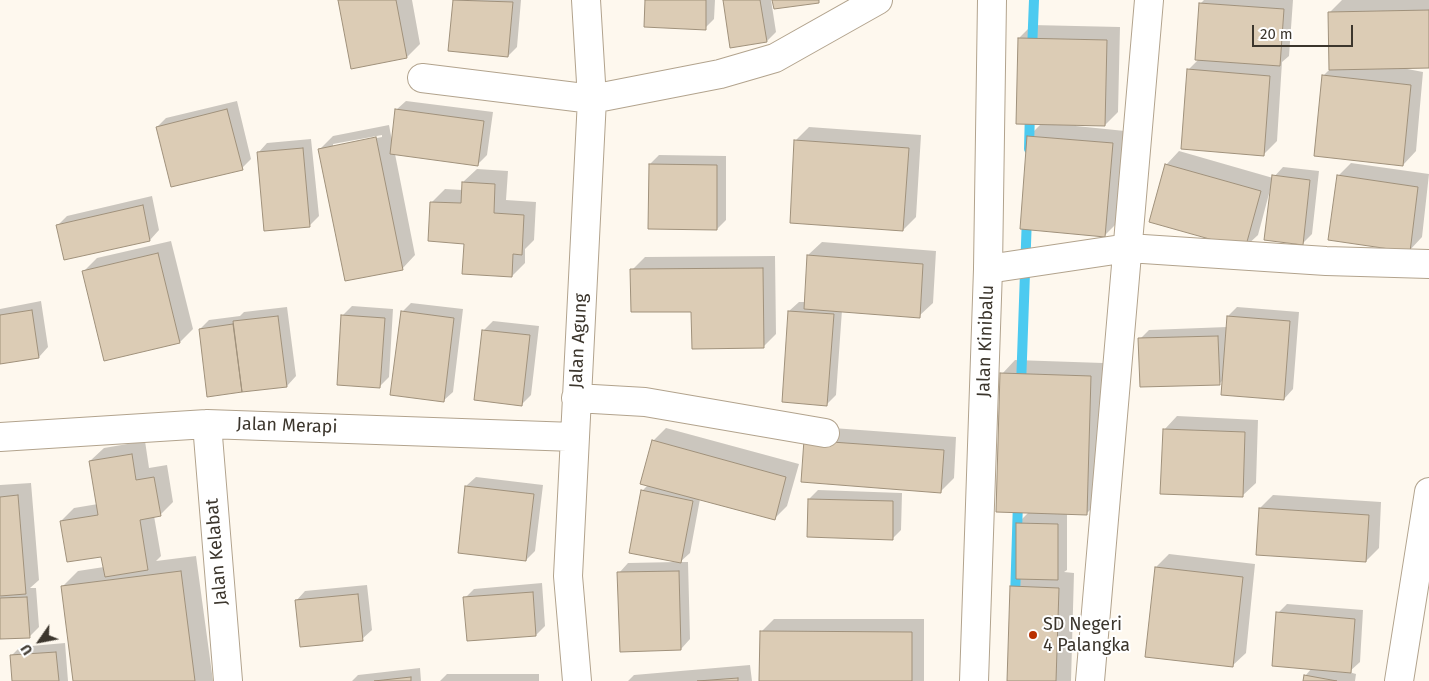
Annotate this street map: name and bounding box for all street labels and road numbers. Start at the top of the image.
street label: Jalan Kinibalu [973,284,999,398]
street label: Jalan Agung [566,293,592,389]
street label: Jalan Merapi [236,413,338,439]
street label: Jalan Kelabat [202,498,232,606]

